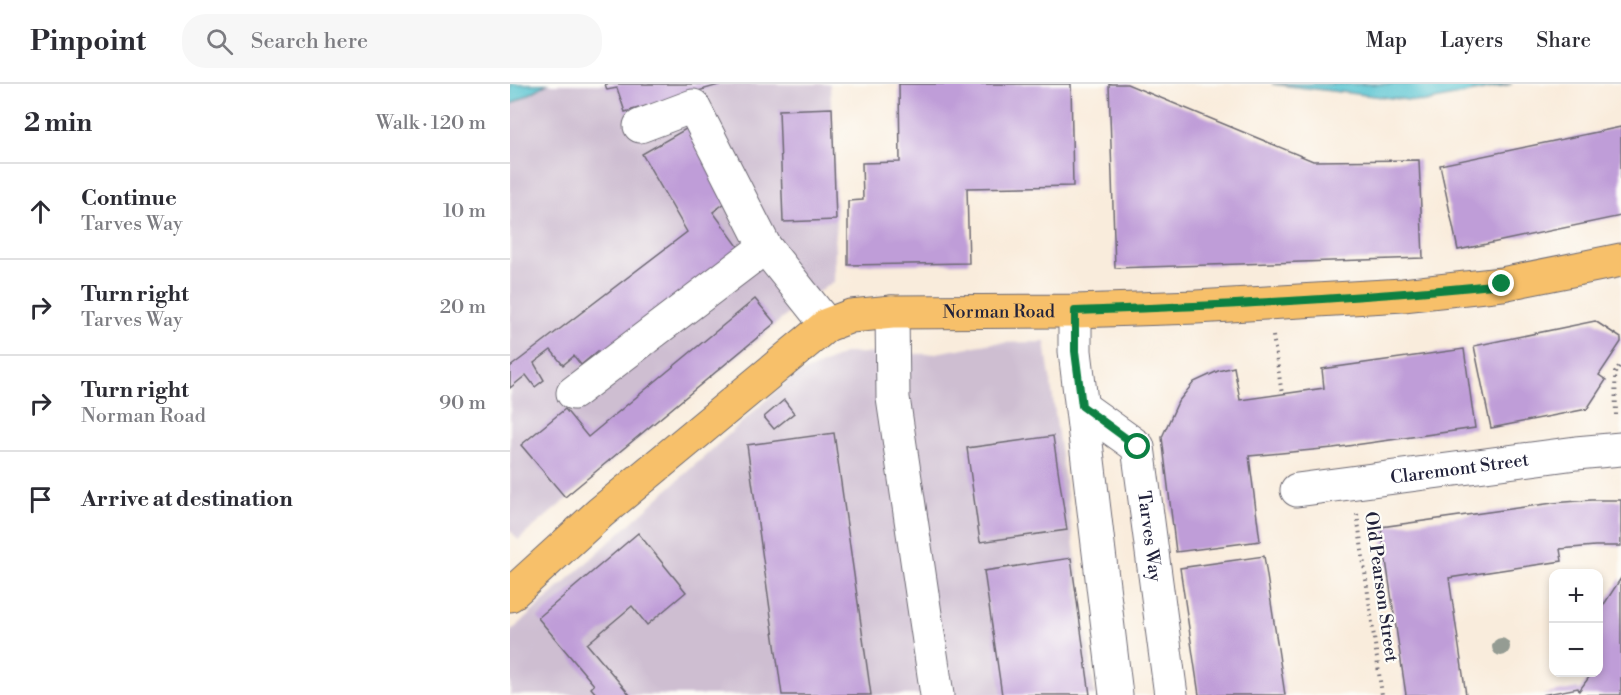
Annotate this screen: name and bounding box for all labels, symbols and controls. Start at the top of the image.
search box [182,14,602,68]
text: Pinpoint [30,24,146,59]
icon: search [203,25,236,58]
text: Search here [251,28,368,55]
text: Map [1366,28,1407,54]
text: Layers [1440,28,1503,54]
text: Share [1536,28,1591,54]
text: 2 min [24,107,92,139]
text: Walk · 120 m [376,111,486,136]
text: Continue [81,185,177,212]
icon: ahead [24,195,57,228]
text: 10 m [443,199,486,224]
text: Tarves Way [81,212,183,237]
route end [1488,270,1514,296]
text: Turn right [81,281,189,308]
icon: right [24,291,57,324]
text: 20 m [440,295,486,320]
street label: Norman Road [942,300,1056,323]
text: Tarves Way [81,308,183,333]
text: Turn right [81,377,189,404]
icon: right [24,387,57,420]
text: 90 m [439,391,486,416]
text: Norman Road [81,404,206,429]
route start [1124,433,1150,459]
street label: Claremont Street [1389,448,1531,489]
icon: arrive [24,483,57,516]
text: Arrive at destination [81,486,293,513]
street label: Tarves Way [1132,490,1167,584]
street label: Old Pearson Street [1359,510,1403,664]
map controls [1549,569,1603,677]
button: + [1549,569,1603,623]
button: − [1549,623,1603,677]

